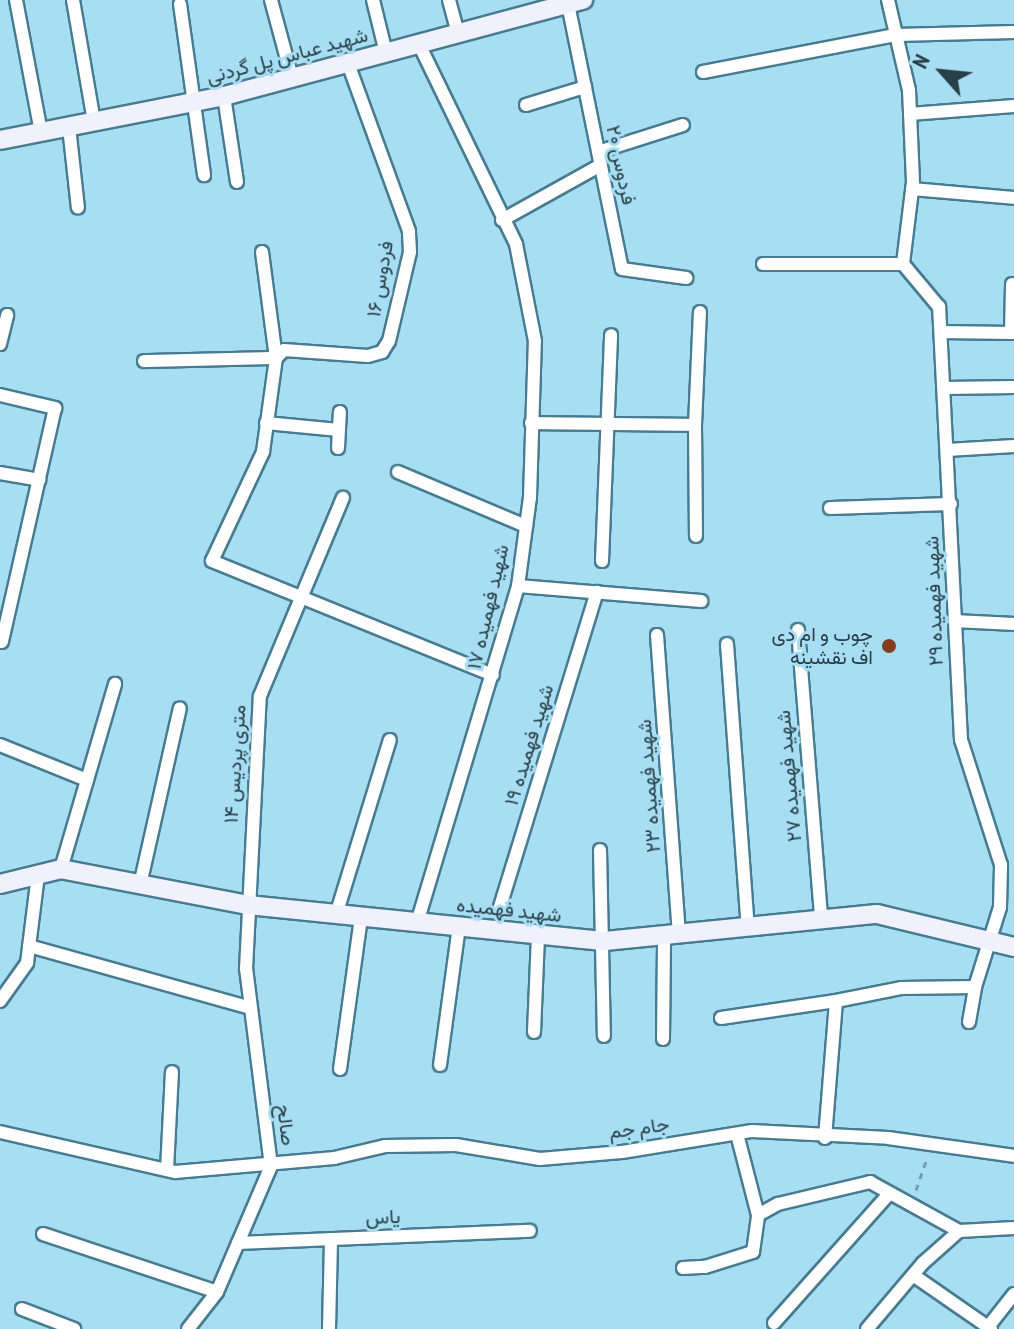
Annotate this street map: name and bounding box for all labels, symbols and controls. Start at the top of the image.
street label: شهید عباس پل گردنی [204,23,370,89]
north arrow [902,32,982,112]
text: N [905,49,936,73]
street label: فردوس ۲۰ [601,123,641,207]
street label: فردوس ۱۶ [361,239,399,319]
street label: شهید فهمیده ۲۹ [920,536,948,666]
street label: شهید فهمیده ۱۷ [462,542,514,672]
place label: چوب و ام دی اف نقشینه [771,622,873,669]
marker: چوب و ام دی اف نقشینه [880,637,898,655]
street label: شهید فهمیده ۱۹ [499,682,559,808]
street label: ۱۴ متری پردیس [219,704,251,824]
street label: شهید فهمیده ۲۷ [771,709,807,843]
street label: شهید فهمیده ۲۳ [632,719,666,853]
street label: شهید فهمیده [455,893,563,927]
street label: صالح [272,1103,300,1147]
street label: جام جم [607,1112,671,1144]
street label: یاس [365,1204,401,1230]

